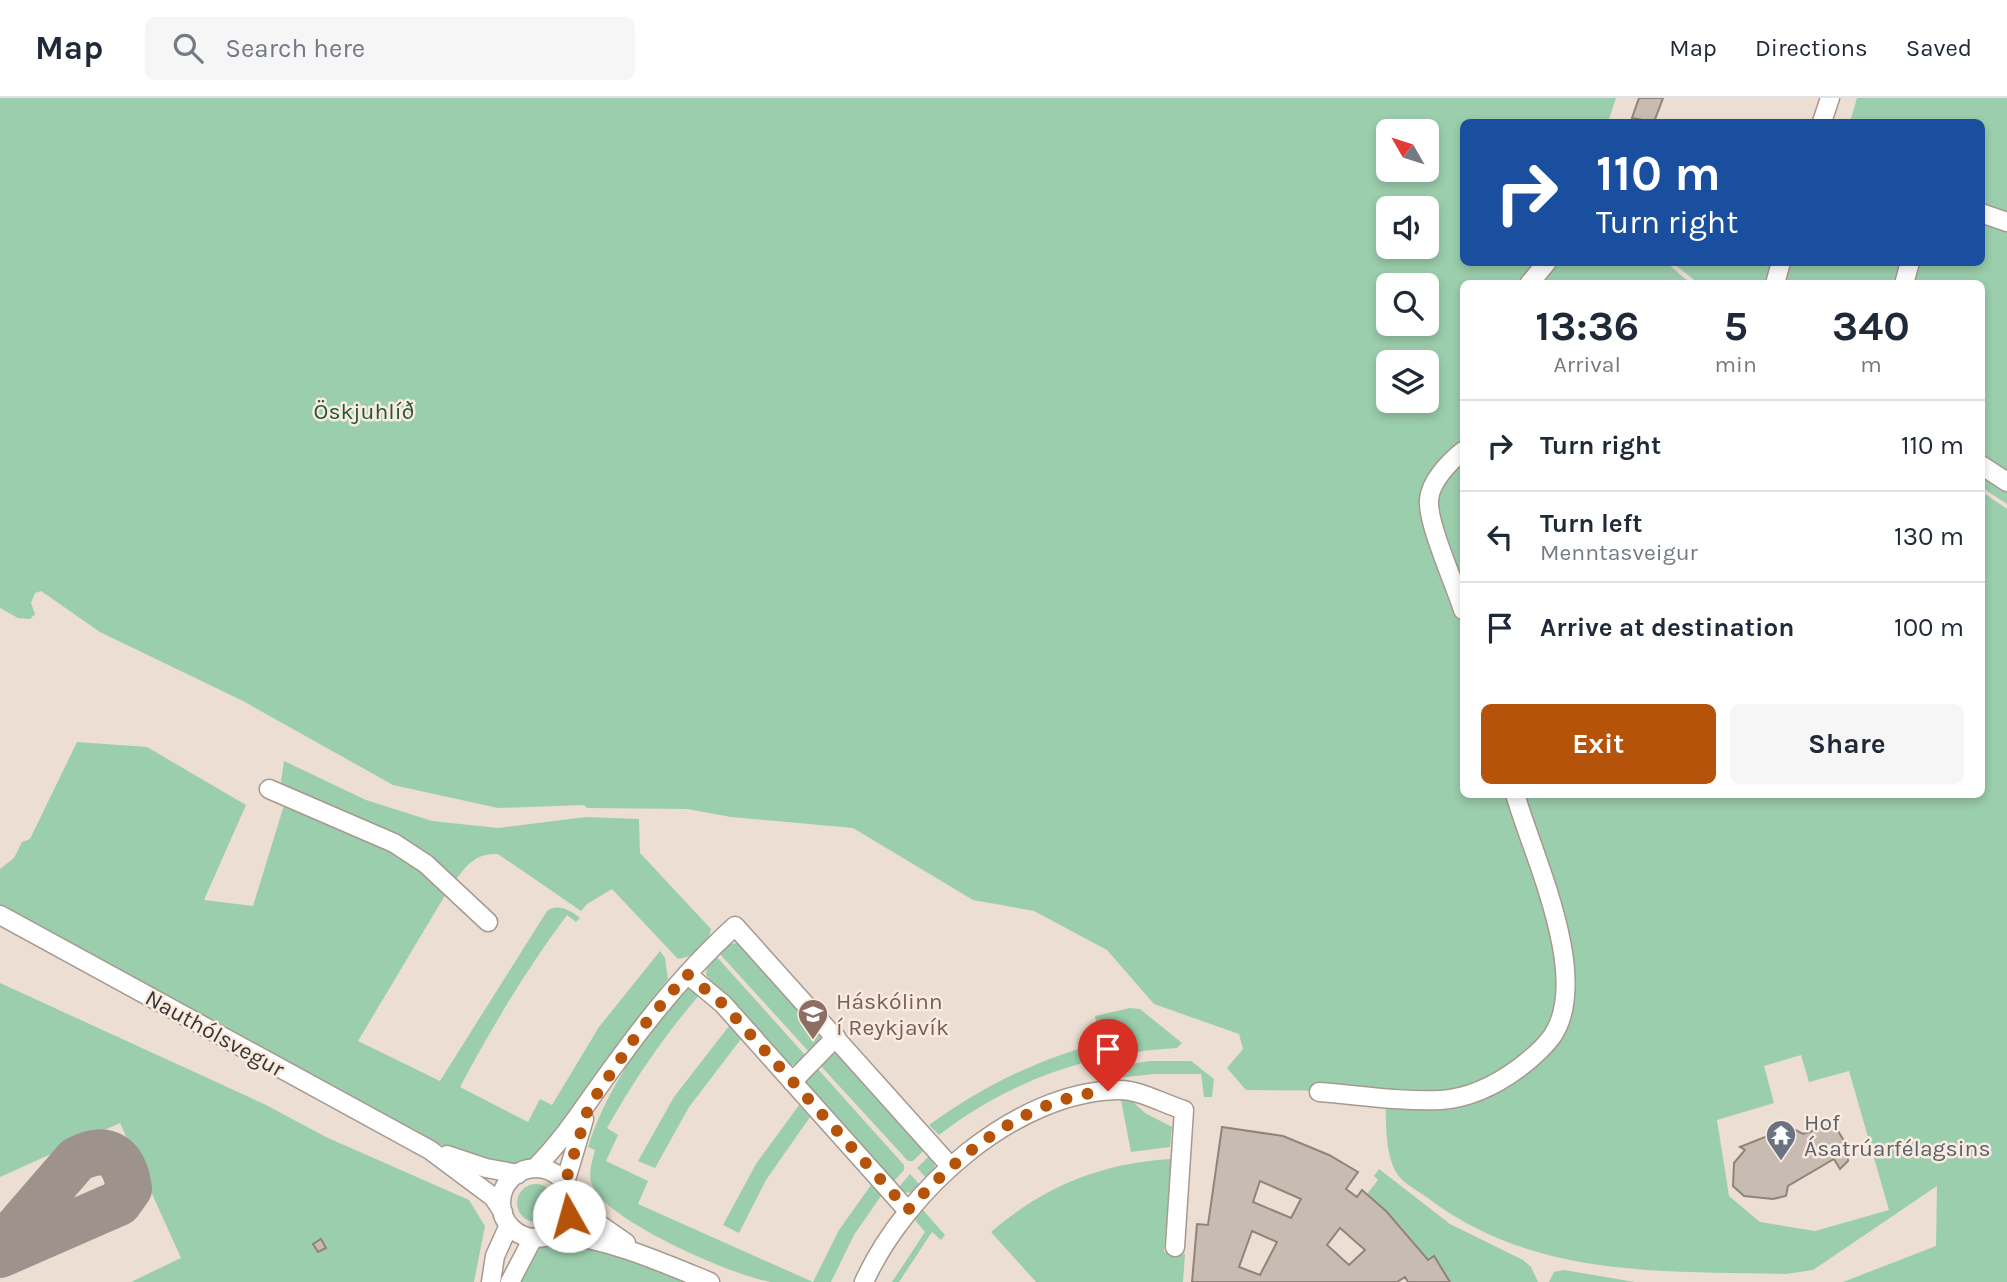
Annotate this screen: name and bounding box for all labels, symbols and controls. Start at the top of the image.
search box [145,17,635,80]
text: Map [35,29,103,67]
icon: search [169,29,207,67]
text: Search here [225,33,365,64]
text: Map [1669,34,1717,62]
text: Directions [1755,34,1868,62]
text: Saved [1906,34,1972,62]
north arrow [1376,119,1438,182]
map controls [1376,119,1439,413]
text: 110 m [1596,145,1721,202]
icon: right [1481,147,1572,238]
button: sound [1376,196,1439,259]
text: Turn right [1596,204,1738,241]
button: search [1376,273,1439,336]
text: 13:36 [1535,301,1639,351]
text: 5 [1723,301,1748,351]
text: 340 [1832,301,1910,351]
button: layers [1376,350,1439,413]
text: Arrival [1554,351,1621,378]
text: min [1715,351,1757,378]
text: m [1860,351,1882,378]
park label: Öskjuhlíð [314,398,414,425]
icon: right [1481,427,1519,465]
text: Turn right [1540,430,1661,461]
text: 110 m [1901,430,1964,461]
text: Turn left [1540,508,1642,539]
icon: left [1481,518,1519,556]
text: 130 m [1894,521,1964,552]
text: Menntasveigur [1540,539,1698,566]
icon: arrive [1481,609,1519,647]
text: Arrive at destination [1540,612,1794,643]
text: 100 m [1894,612,1964,643]
button: Exit [1481,704,1716,784]
button: Share [1730,704,1964,784]
street label: Nauthólsvegur [141,984,289,1083]
place label: Háskólinn í Reykjavík [836,988,949,1041]
school or university icon: Háskólinn í Reykjavík [796,997,830,1041]
pin [1078,1019,1138,1091]
icon: arrive [1089,1030,1127,1068]
place label: Hof Ásatrúarfélagsins [1804,1109,1991,1162]
temple icon: Hof Ásatrúarfélagsins [1764,1118,1798,1162]
position arrow [532,1179,606,1253]

